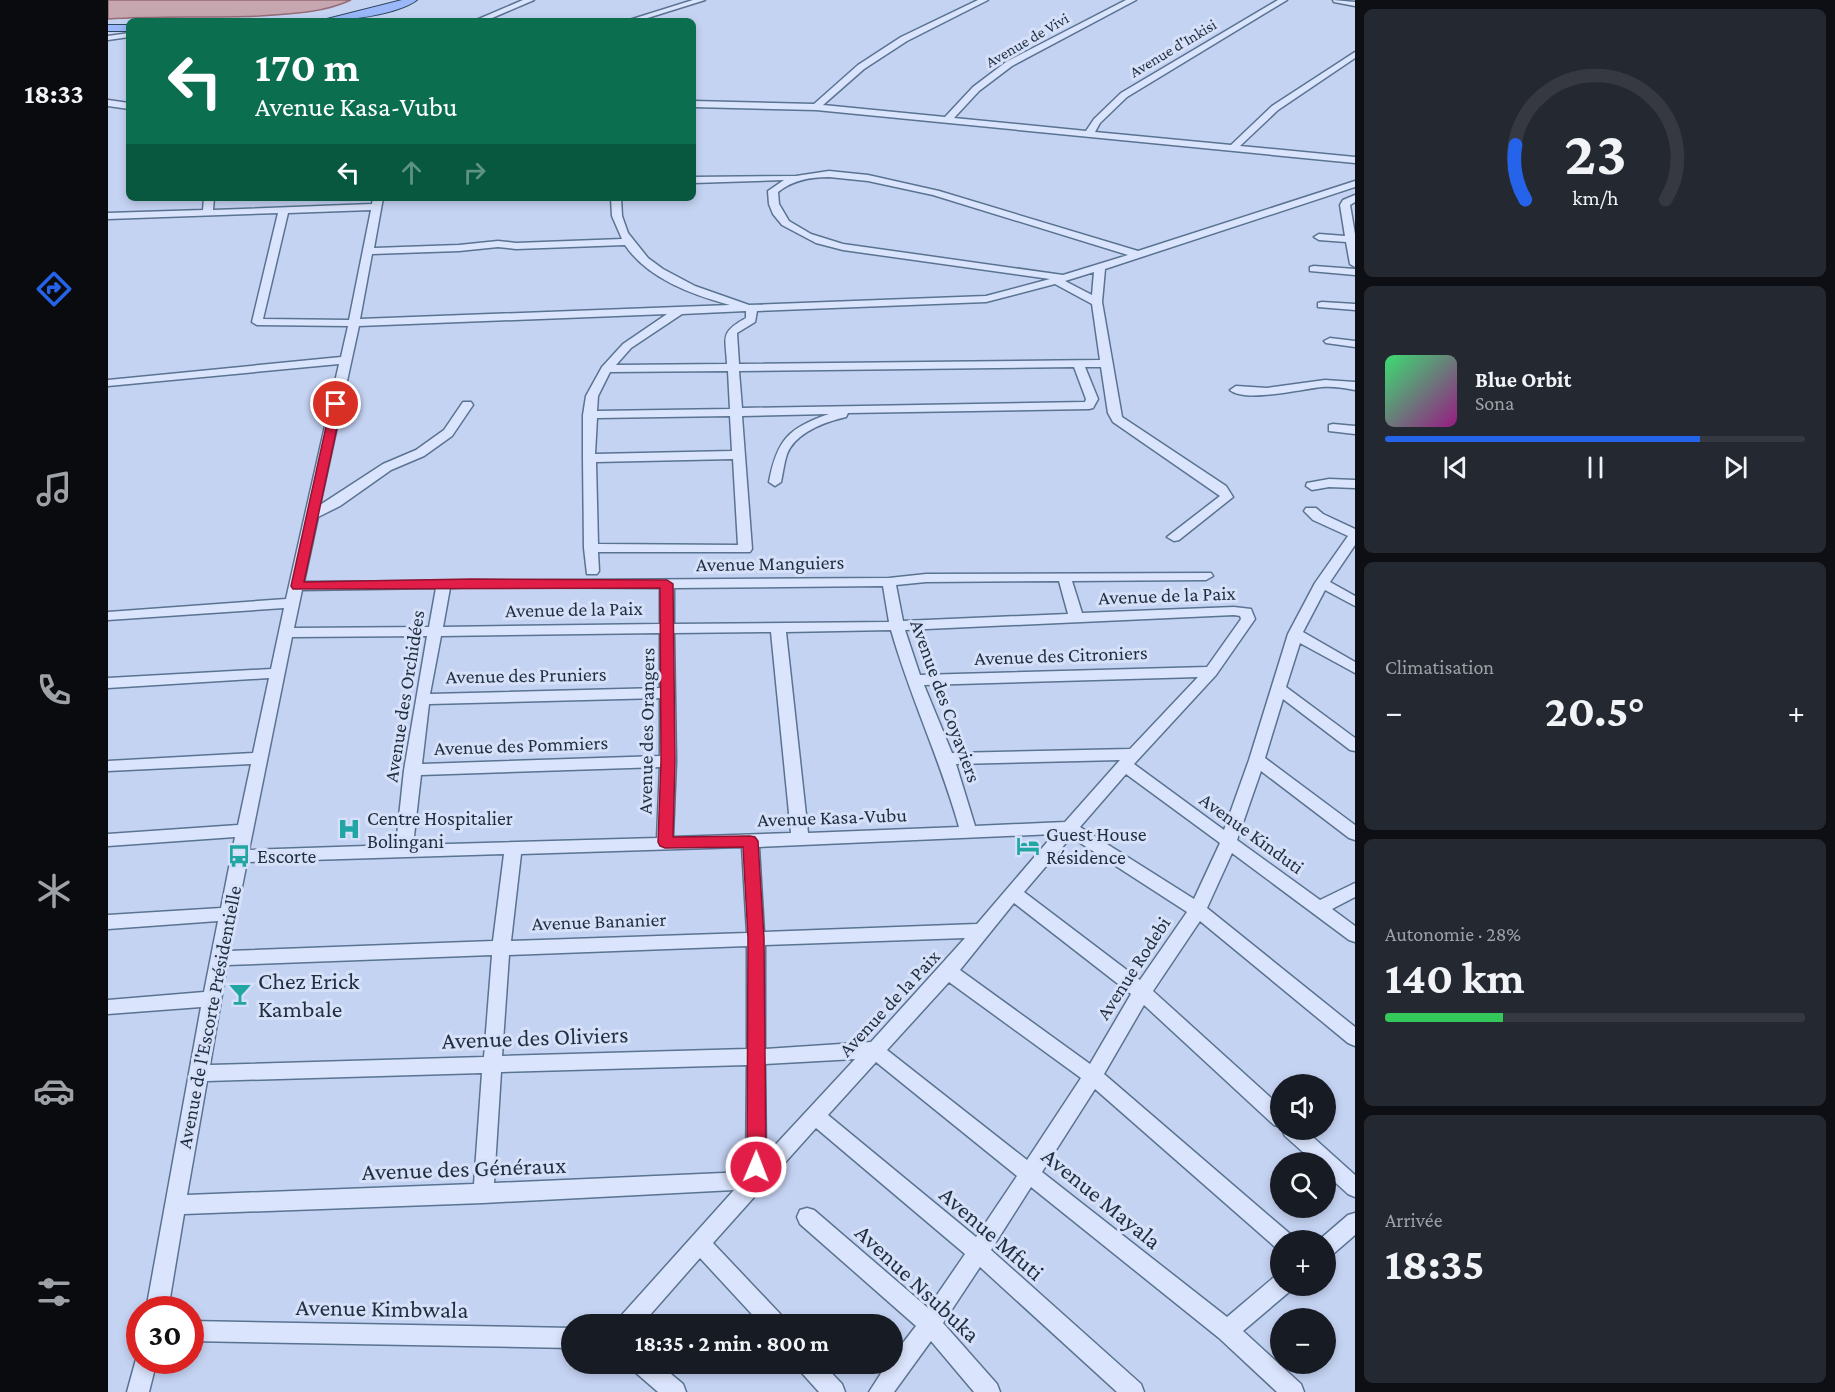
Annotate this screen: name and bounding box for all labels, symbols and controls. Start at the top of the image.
street label: Avenue de Vivi [982,9,1072,71]
street label: Avenue d'Inkisi [1127,15,1219,81]
icon: left [156,42,234,120]
text: 170 m [255,43,360,90]
text: 18:33 [24,79,84,109]
text: Avenue Kasa-Vubu [255,92,457,122]
text: 23 [1564,118,1626,187]
icon: left [332,156,365,189]
icon: ahead [395,156,428,189]
icon: right [458,156,491,189]
text: km/h [1572,186,1619,210]
icon: directions [33,268,75,310]
text: Blue Orbit [1475,367,1571,392]
pin [310,378,361,429]
icon: arrive [319,387,352,420]
text: Sona [1475,392,1514,414]
icon: previous [1439,451,1472,484]
icon: pause [1579,451,1612,484]
icon: next [1719,451,1752,484]
icon: music [33,468,75,510]
street label: Avenue Manguiers [696,551,845,576]
street label: Avenue de la Paix [1098,582,1237,608]
street label: Avenue de la Paix [505,597,644,621]
street label: Avenue des Orchidées [380,608,428,784]
street label: Avenue des Coyaviers [905,617,986,786]
street label: Avenue des Citroniers [974,641,1148,669]
street label: Avenue des Orangers [634,647,659,815]
text: Climatisation [1385,656,1494,678]
street label: Avenue des Pruniers [445,663,607,687]
icon: phone [33,669,75,711]
text: 20.5° [1545,686,1645,736]
text: − [1385,693,1402,730]
text: + [1788,693,1805,730]
street label: Avenue des Pommiers [434,731,609,759]
street label: Avenue Kinduti [1196,788,1308,878]
street label: Avenue Kasa-Vubu [757,803,908,831]
place label: Centre Hospitalier Bolingani [367,807,513,853]
hospital icon: Centre Hospitalier Bolingani [336,816,362,842]
place label: Guest House Résidence [1046,823,1147,868]
hotel icon: Guest House Résidence [1015,833,1041,859]
bus stop icon: Escorte [226,843,252,869]
place label: Escorte [257,845,316,867]
icon: climate [33,870,75,912]
street label: Avenue de l'Escorte Présidentielle [173,884,245,1150]
street label: Avenue Bananier [531,908,667,934]
street label: Avenue Rodebi [1092,912,1174,1024]
text: Autonomie · 28% [1385,923,1521,945]
street label: Avenue de la Paix [834,945,944,1061]
text: 140 km [1385,953,1525,1003]
place label: Chez Erick Kambale [258,967,360,1022]
bar icon: Chez Erick Kambale [227,981,253,1007]
street label: Avenue des Oliviers [441,1020,629,1054]
icon: car [33,1070,75,1112]
map controls [1270,1074,1336,1374]
button: sound [1270,1074,1336,1140]
position arrow [724,1135,788,1199]
street label: Avenue Mayala [1037,1142,1167,1254]
street label: Avenue des Généraux [361,1151,567,1185]
button: search [1270,1152,1336,1218]
street label: Avenue Mfuti [934,1180,1050,1286]
text: Arrivée [1385,1209,1442,1231]
street label: Avenue Nsubuka [850,1218,986,1348]
button: + [1270,1230,1336,1296]
text: 18:35 [1385,1239,1485,1289]
icon: filters [33,1271,75,1313]
street label: Avenue Kimbwala [295,1293,469,1323]
speed limit sign: 30 [126,1296,204,1374]
button: − [1270,1308,1336,1374]
text: 18:35 · 2 min · 800 m [635,1331,829,1356]

